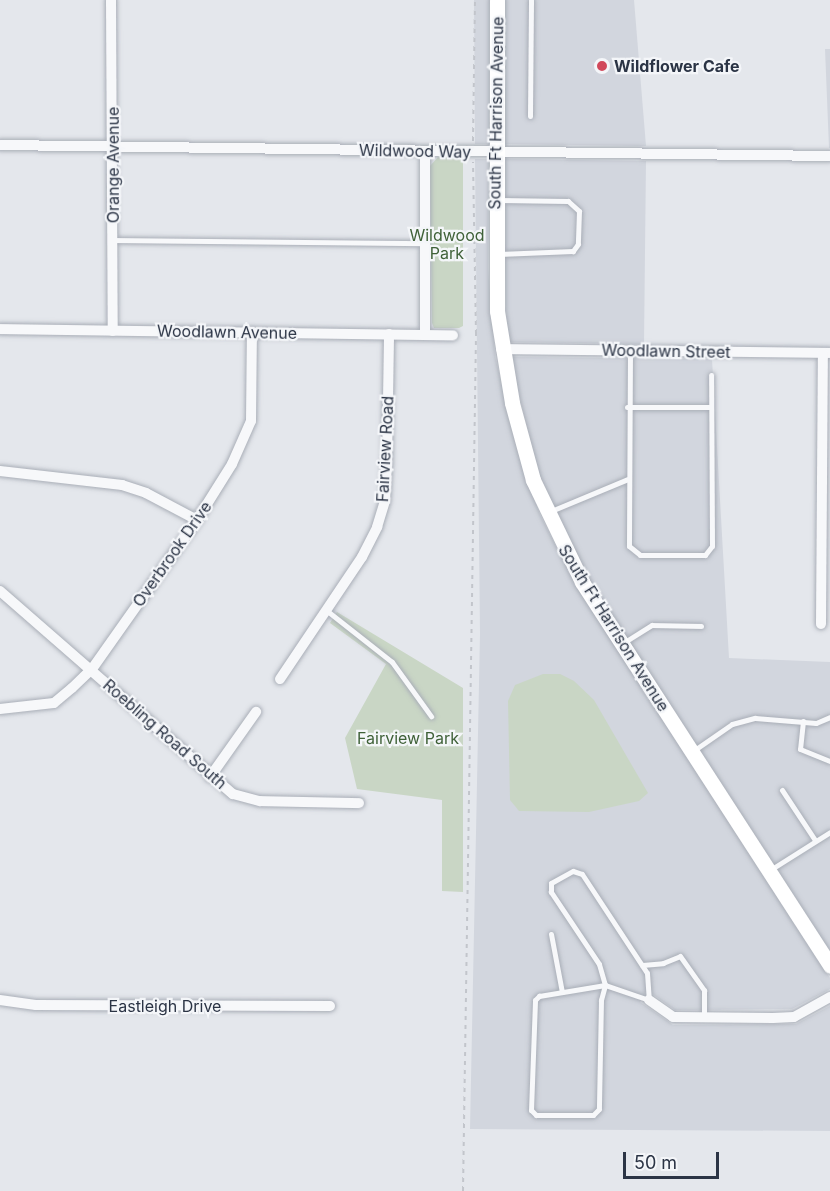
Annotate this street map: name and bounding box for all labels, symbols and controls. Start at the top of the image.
street label: South Ft Harrison Avenue [485,16,507,210]
place label: Wildflower Cafe [614,56,740,76]
marker: Wildflower Cafe [595,59,609,73]
street label: Orange Avenue [103,107,123,223]
street label: Wildwood Way [359,140,471,162]
park label: Wildwood Park [409,225,485,263]
street label: Woodlawn Avenue [157,321,297,343]
street label: Woodlawn Street [601,340,731,362]
street label: Fairview Road [373,395,397,503]
street label: Overbrook Drive [129,498,215,610]
street label: South Ft Harrison Avenue [555,541,673,715]
street label: Roebling Road South [99,675,231,793]
park label: Fairview Park [357,728,459,748]
street label: Eastleigh Drive [109,996,221,1016]
scale bar [626,1140,722,1178]
text: 50 m [634,1152,677,1173]

